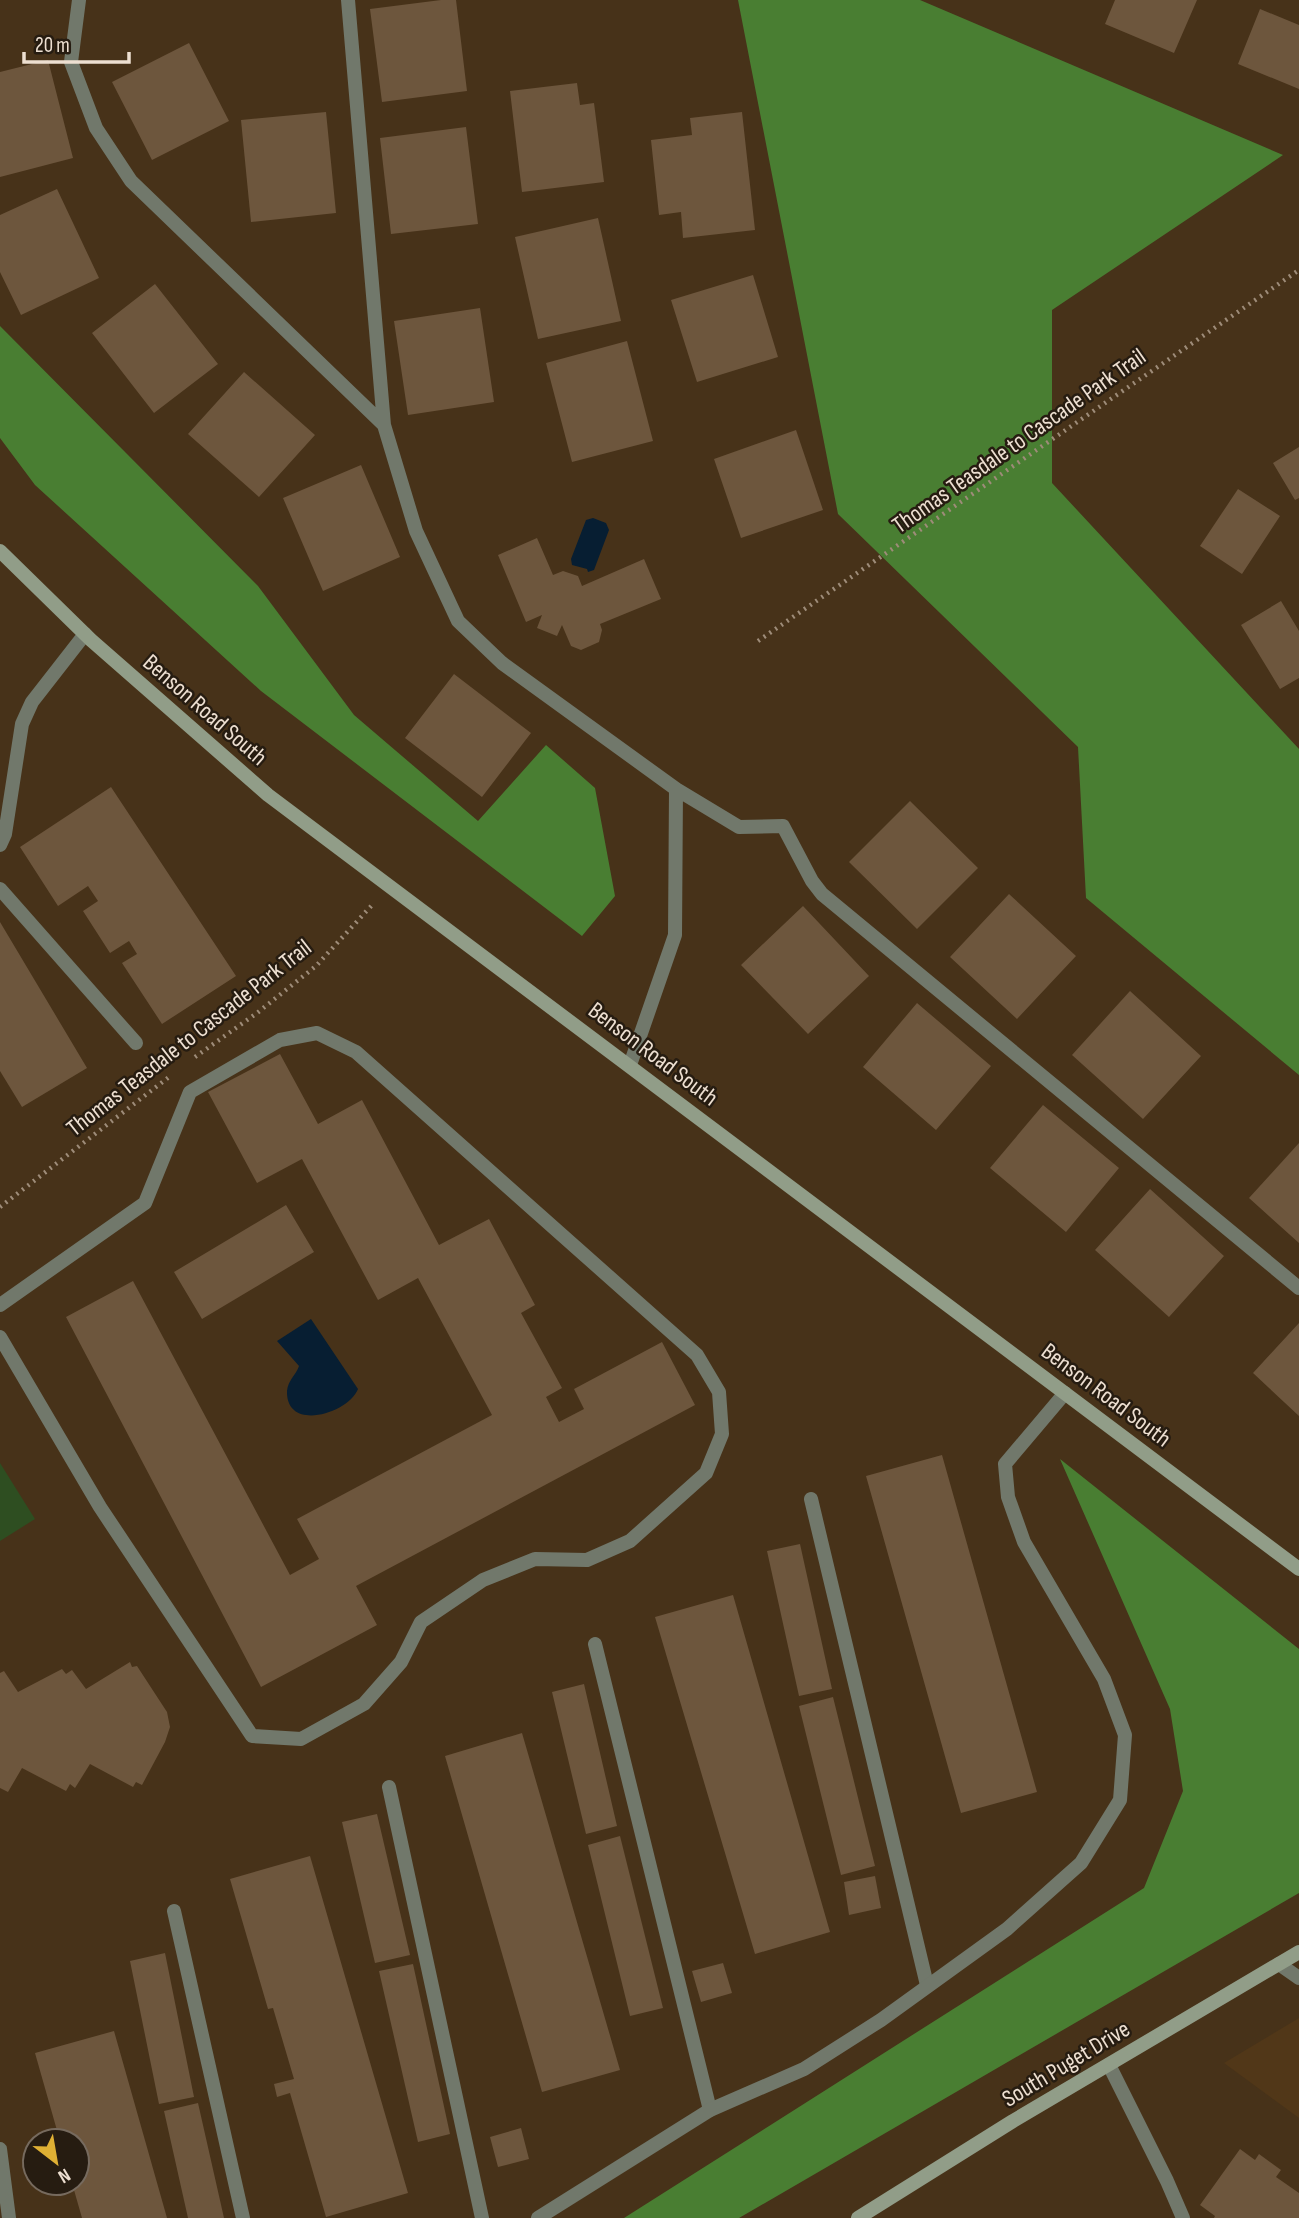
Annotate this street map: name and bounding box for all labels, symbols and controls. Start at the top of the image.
scale bar [24,21,130,65]
text: 20 m [35,33,70,58]
street label: Thomas Teasdale to Cascade Park Trail [887,342,1151,540]
street label: Benson Road South [137,648,273,772]
street label: Thomas Teasdale to Cascade Park Trail [61,933,317,1143]
street label: Benson Road South [582,996,724,1112]
street label: Benson Road South [1035,1337,1177,1453]
street label: South Puget Drive [997,2015,1135,2113]
north arrow [21,2127,91,2197]
text: N [54,2163,74,2188]

